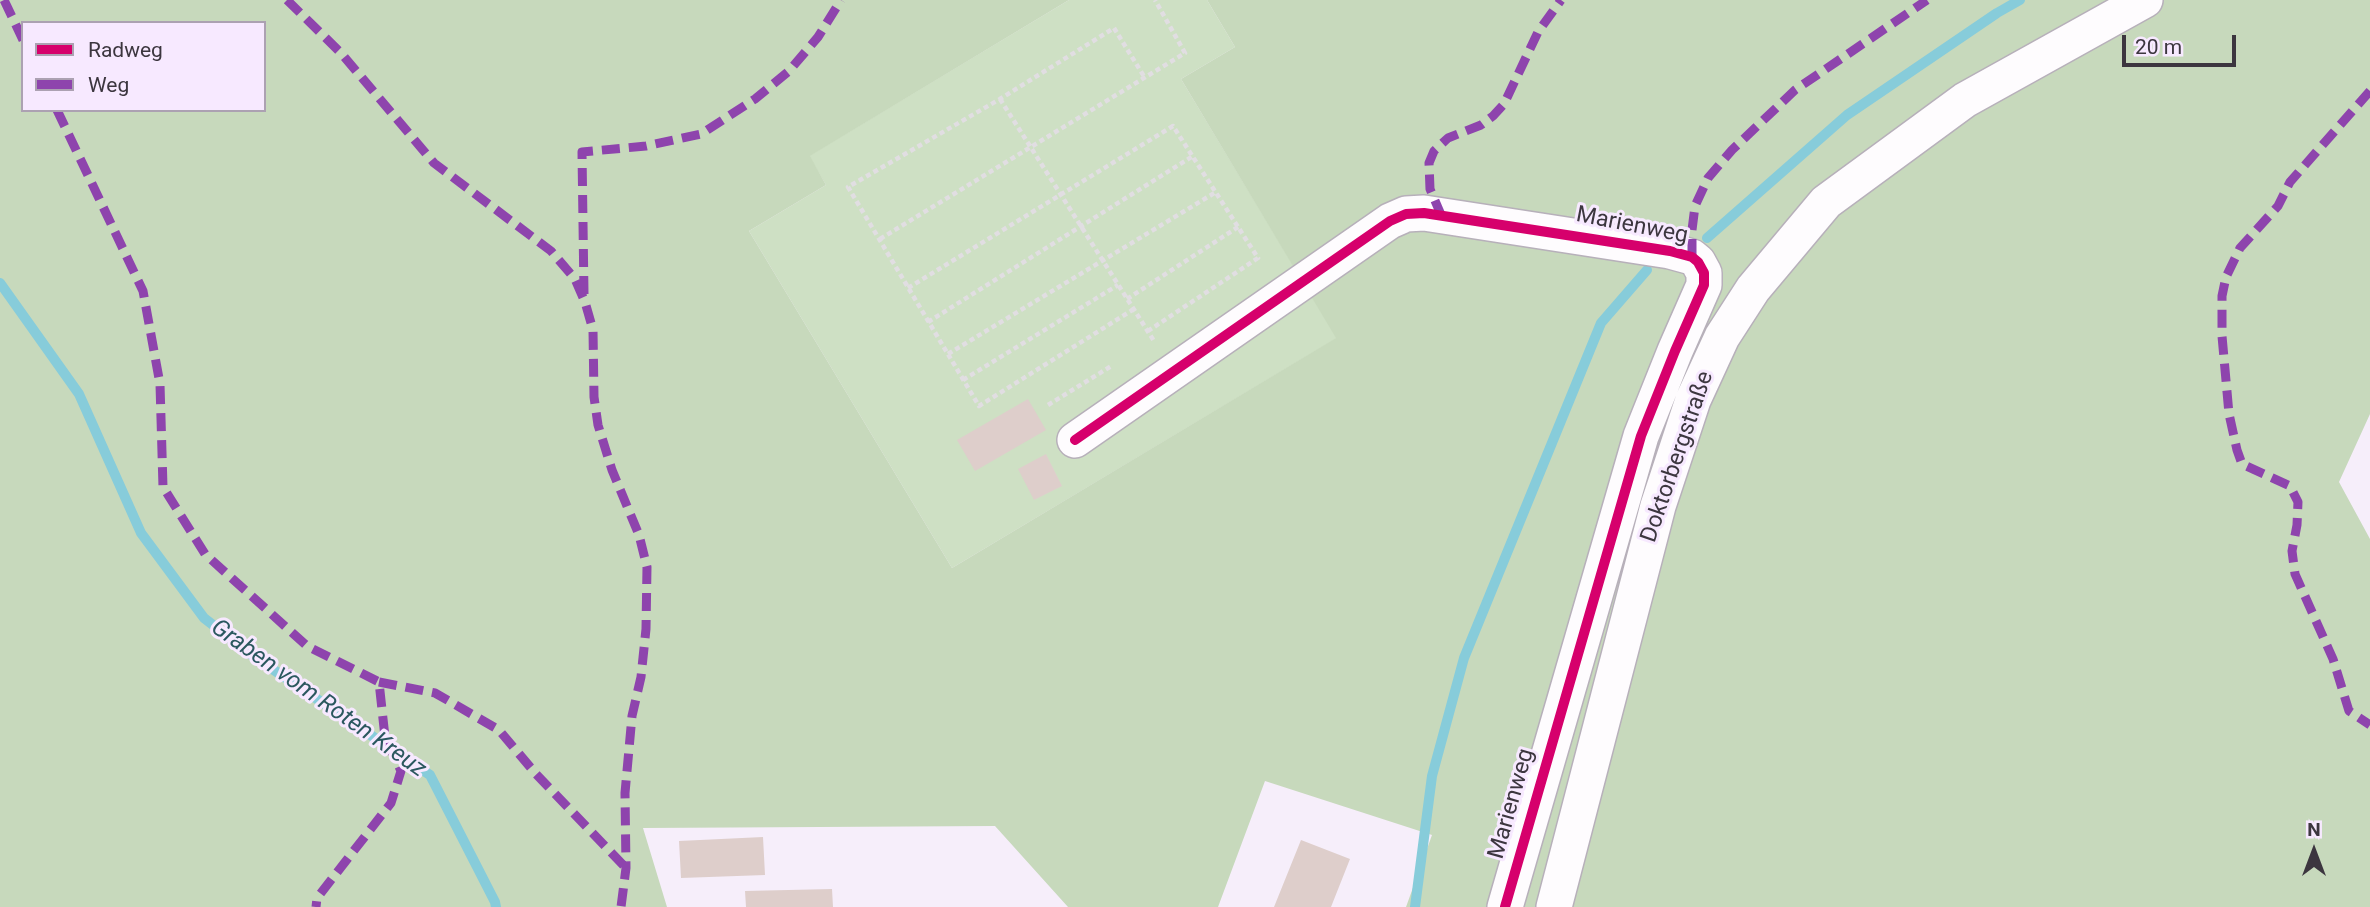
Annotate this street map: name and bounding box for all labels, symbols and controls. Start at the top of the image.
legend [21,21,266,112]
scale bar [2125,21,2239,65]
text: 20 m [2135,35,2182,59]
text: Radweg [88,38,163,62]
text: Weg [88,73,129,97]
street label: Marienweg [1574,202,1690,250]
street label: Doktorbergstraße [1636,368,1720,546]
water label: Graben vom Roten Kreuz [205,614,431,784]
street label: Marienweg [1483,746,1541,862]
north arrow [2279,816,2349,886]
text: N [2307,818,2321,841]

